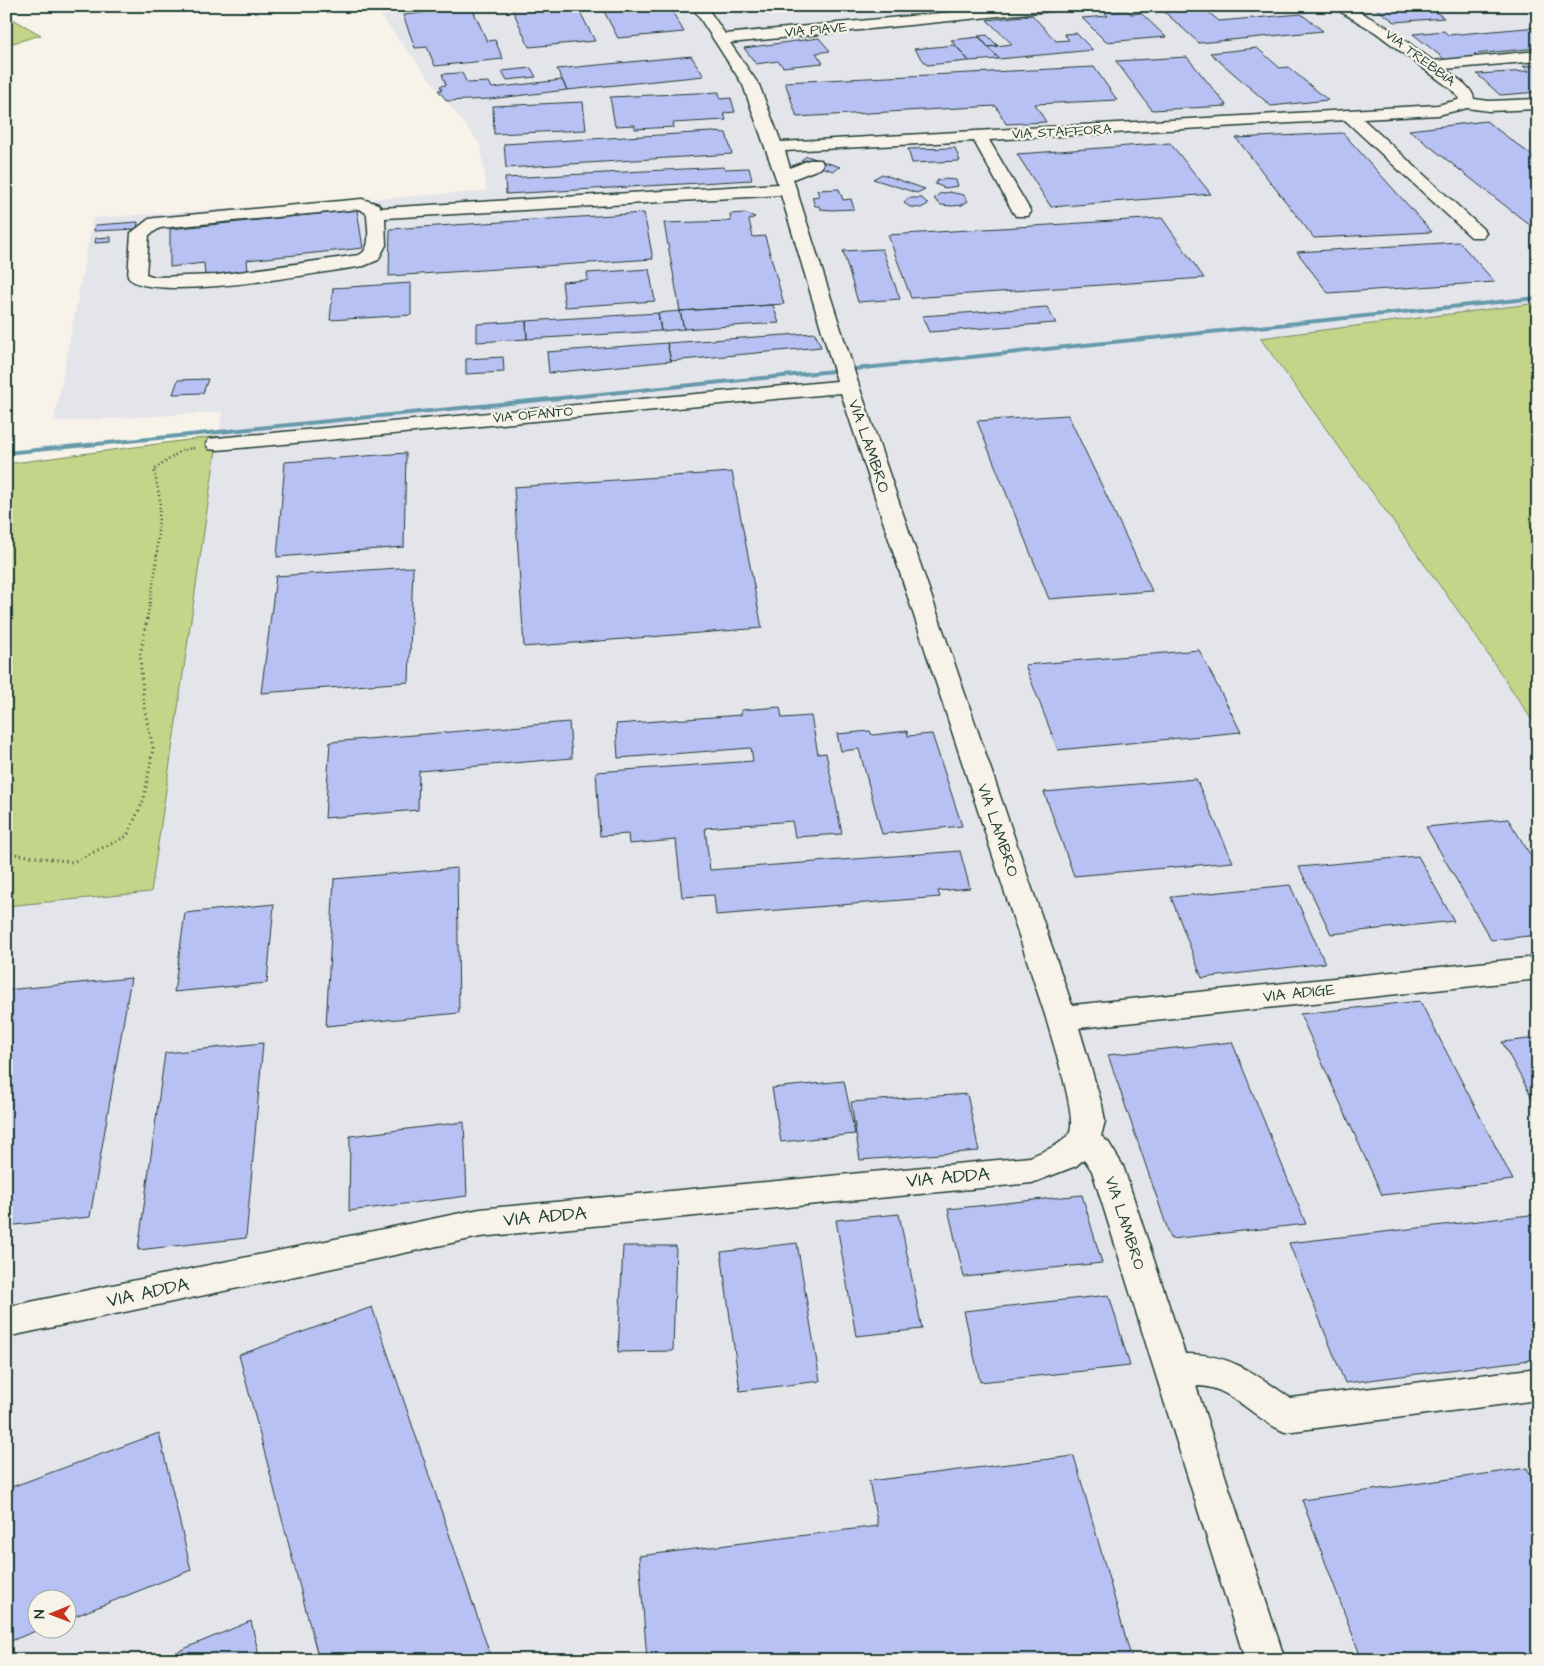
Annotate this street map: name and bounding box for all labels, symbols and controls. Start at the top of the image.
street label: VIA PIAVE [784,17,849,43]
street label: VIA TREBBIA [1381,25,1459,91]
street label: VIA STAFFORA [1012,119,1112,145]
street label: VIA LAMBRO [843,396,895,496]
street label: VIA OFANTO [492,402,574,428]
street label: VIA LAMBRO [972,780,1024,880]
street label: VIA ADIGE [1262,978,1337,1008]
street label: VIA ADDA [905,1161,991,1195]
street label: VIA LAMBRO [1100,1173,1151,1273]
street label: VIA ADDA [502,1200,588,1234]
street label: VIA ADDA [104,1271,192,1315]
north arrow [28,1588,78,1638]
text: N [30,1609,50,1619]

